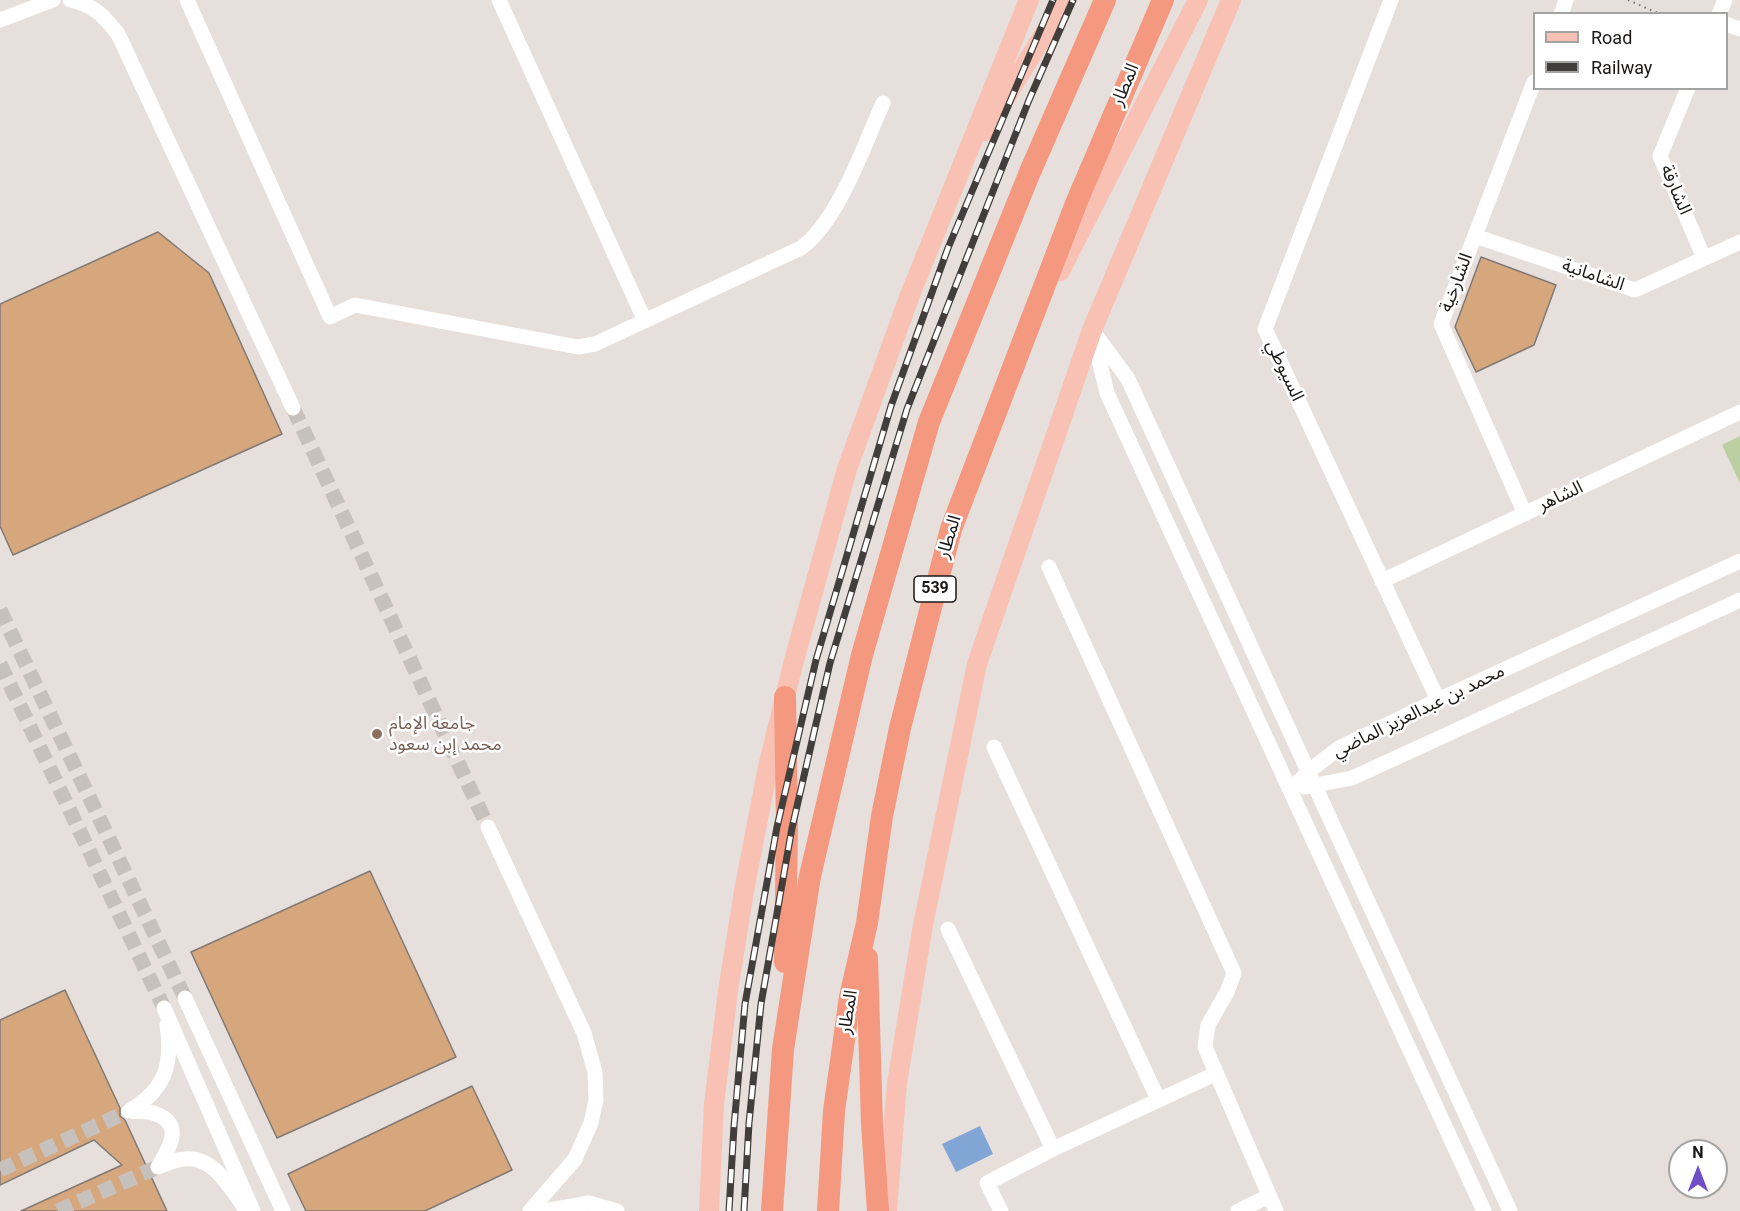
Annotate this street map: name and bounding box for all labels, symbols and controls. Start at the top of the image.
legend [1533,12,1728,90]
text: Road [1591,27,1632,48]
text: Railway [1591,57,1652,78]
street label: المطار [1107,61,1145,109]
street label: الشارقة [1655,162,1695,218]
street label: الشارخية [1436,250,1478,316]
street label: الشامانية [1559,255,1627,297]
street label: السيوطي [1260,337,1308,405]
street label: الشاهر [1535,477,1587,517]
street label: المطار [933,513,967,561]
road number: 539 [914,576,956,602]
street label: محمد بن عبدالعزيز الماضي [1329,661,1509,763]
place label: جامعة الإمام محمد إبن سعود [389,713,502,756]
marker: جامعة الإمام محمد إبن سعود [370,727,384,741]
street label: المطار [835,989,863,1035]
north arrow [1668,1139,1728,1199]
text: N [1692,1143,1704,1162]

